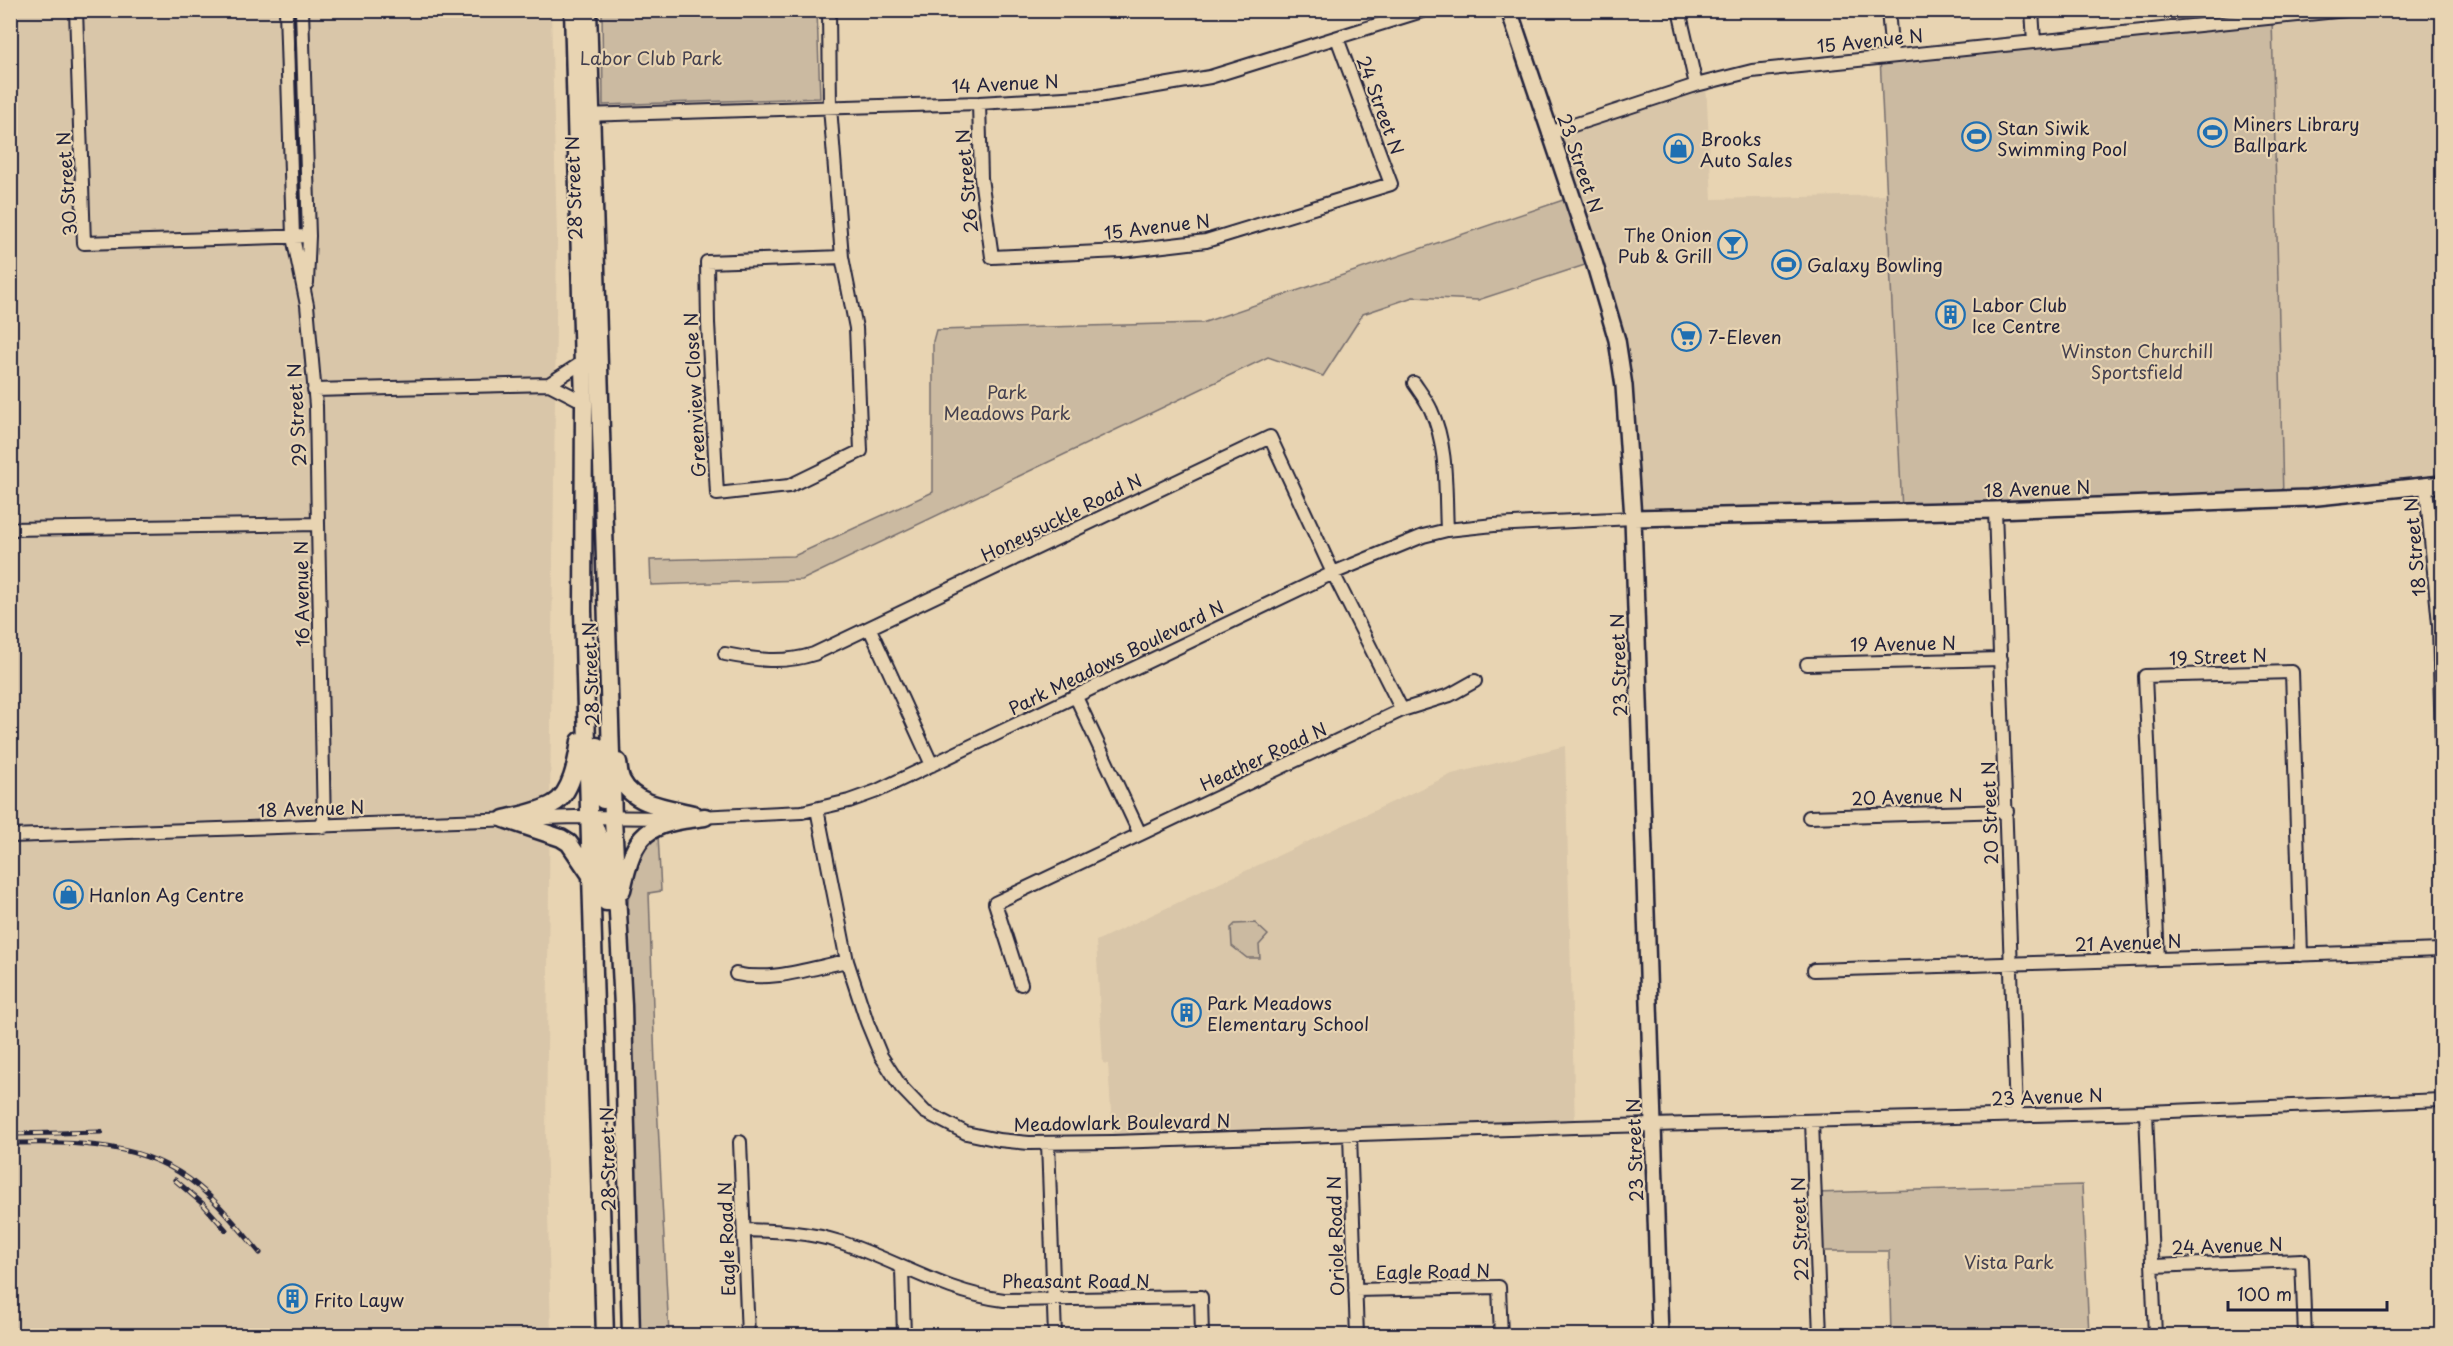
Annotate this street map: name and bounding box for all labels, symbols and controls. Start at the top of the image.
street label: 15 Avenue N [1816,21,1924,59]
park label: Labor Club Park [580,44,722,71]
street label: 24 Street N [1351,52,1411,158]
street label: 14 Avenue N [951,67,1059,99]
street label: 23 Street N [1551,110,1611,216]
place label: Miners Library Ballpark [2233,110,2359,158]
place label: Stan Siwik Swimming Pool [1997,114,2127,162]
sports icon: Miners Library Ballpark [2196,117,2228,149]
sports icon: Stan Siwik Swimming Pool [1960,121,1992,153]
place label: Brooks Auto Sales [1700,125,1792,173]
street label: 26 Street N [948,128,984,234]
street label: 30 Street N [49,131,83,237]
shop icon: Brooks Auto Sales [1663,132,1695,164]
street label: 28 Street N [558,135,588,241]
street label: 15 Avenue N [1102,206,1212,246]
place label: The Onion Pub & Grill [1618,221,1712,269]
bar icon: The Onion Pub & Grill [1717,228,1749,260]
sports icon: Galaxy Bowling [1770,248,1802,280]
place label: Galaxy Bowling [1807,251,1943,278]
place label: Labor Club Ice Centre [1972,291,2067,339]
building icon: Labor Club Ice Centre [1935,298,1967,330]
street label: Greenview Close N [676,312,712,478]
supermarket icon: 7-Eleven [1671,320,1703,352]
place label: 7-Eleven [1708,323,1782,350]
park label: Winston Churchill Sportsfield [2061,337,2213,385]
street label: 29 Street N [280,363,312,467]
park label: Park Meadows Park [943,378,1071,426]
street label: Honeysuckle Road N [976,466,1146,568]
street label: 18 Avenue N [1983,473,2091,503]
street label: 18 Street N [2396,496,2432,598]
street label: 16 Avenue N [287,541,315,647]
street label: Park Meadows Boulevard N [1004,593,1228,721]
street label: 23 Street N [1603,613,1633,717]
street label: 28 Street N [575,621,605,727]
street label: 19 Avenue N [1850,629,1956,657]
street label: 19 Street N [2169,641,2267,671]
street label: Heather Road N [1195,715,1331,797]
street label: 20 Street N [1974,761,2004,865]
street label: 20 Avenue N [1851,781,1963,811]
street label: 18 Avenue N [257,793,365,823]
shop icon: Hanlon Ag Centre [52,878,84,910]
place label: Hanlon Ag Centre [89,881,244,908]
street label: 21 Avenue N [2074,927,2182,957]
place label: Park Meadows Elementary School [1207,989,1369,1037]
building icon: Park Meadows Elementary School [1170,996,1202,1028]
street label: 23 Avenue N [1991,1081,2103,1111]
street label: 23 Street N [1619,1098,1649,1202]
street label: 28 Street N [593,1106,621,1212]
street label: Meadowlark Boulevard N [1013,1107,1231,1137]
street label: Oriole Road N [1319,1175,1351,1297]
street label: 22 Street N [1784,1176,1814,1282]
street label: Eagle Road N [711,1181,741,1297]
street label: 24 Avenue N [2171,1230,2283,1260]
park label: Vista Park [1964,1248,2054,1275]
street label: Eagle Road N [1375,1257,1491,1285]
street label: Pheasant Road N [1002,1267,1150,1294]
scale bar [2228,1274,2387,1312]
text: 100 m [2237,1280,2292,1307]
building icon: Frito Layw [277,1283,309,1315]
place label: Frito Layw [314,1286,404,1313]

